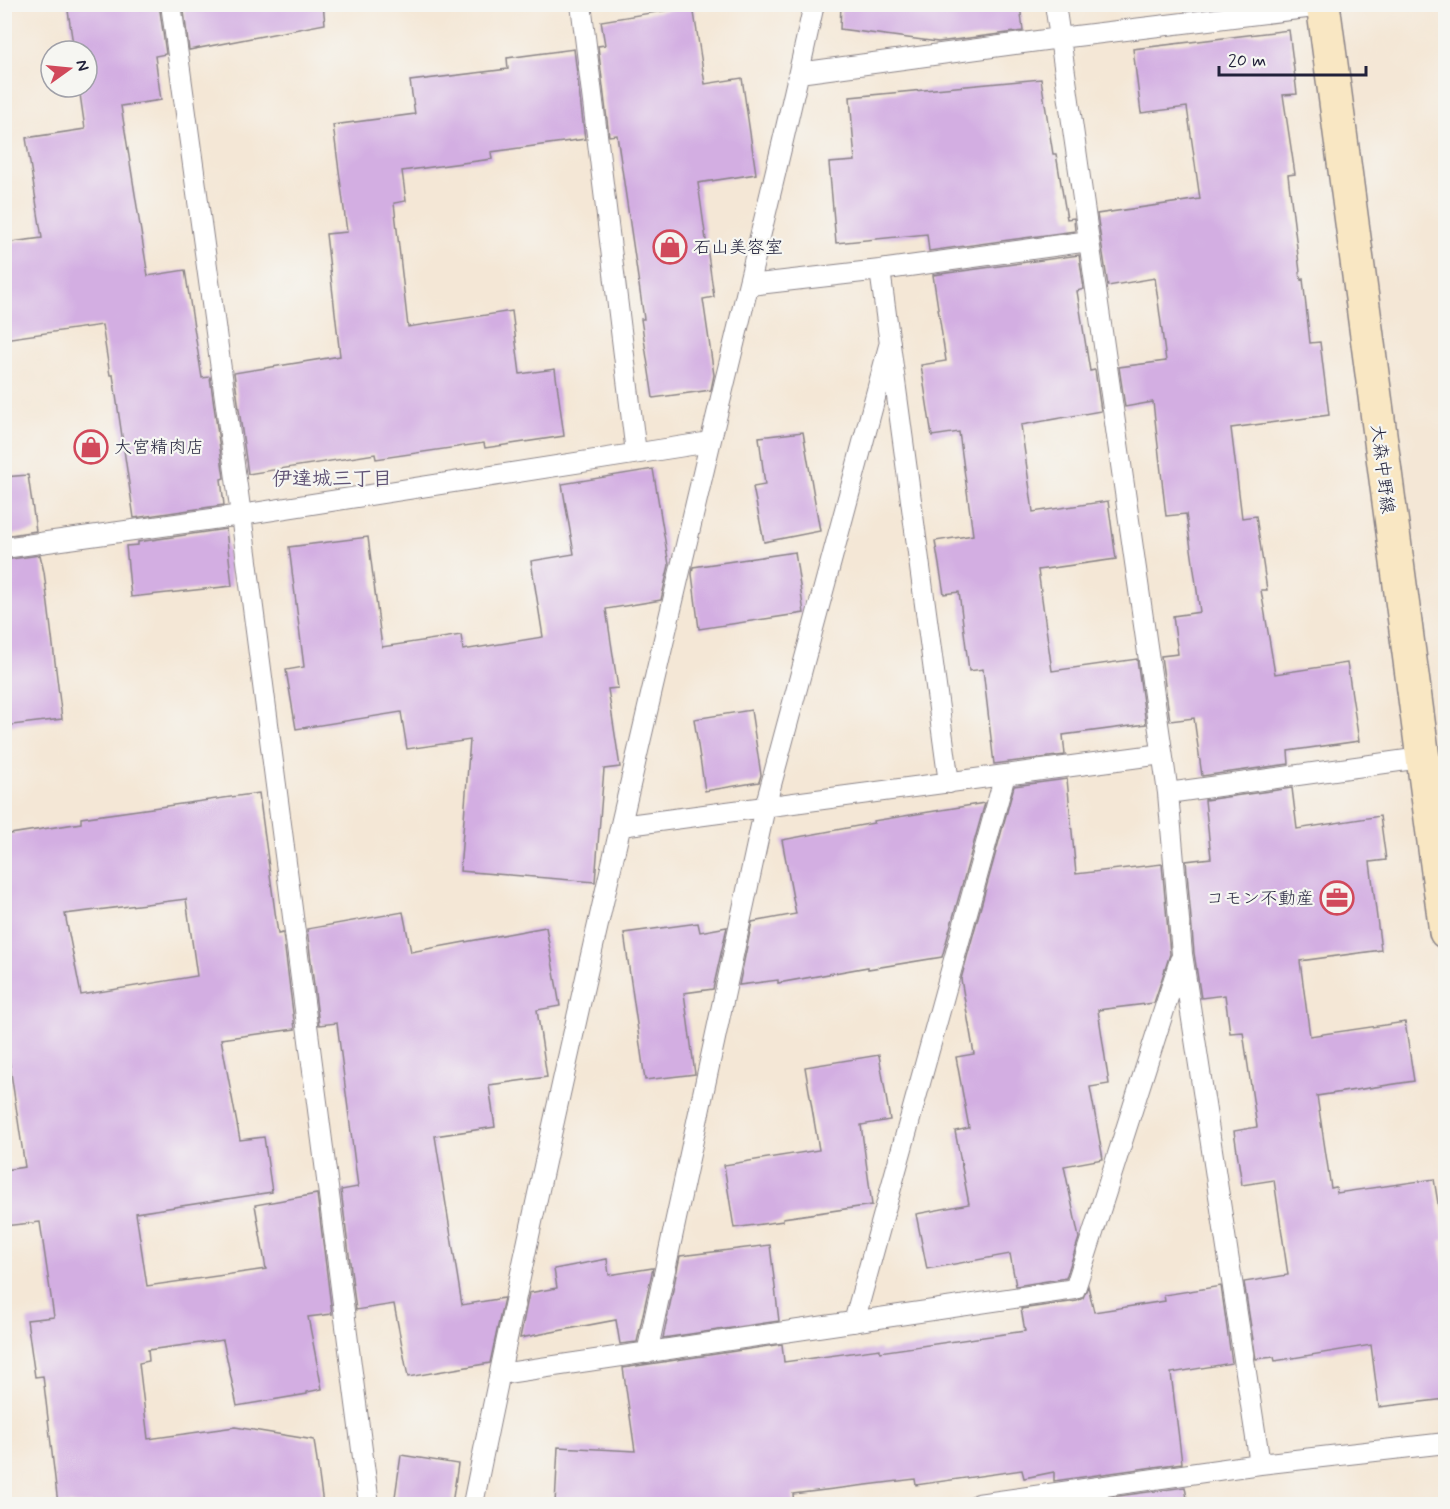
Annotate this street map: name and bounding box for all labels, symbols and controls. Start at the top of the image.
north arrow [39,39,99,99]
scale bar [1219,39,1366,77]
text: 20 m [1228,49,1266,73]
text: N [71,58,94,73]
shop icon: 石山美容室 [652,229,688,265]
place label: 石山美容室 [693,236,783,260]
street label: 大森中野線 [1365,423,1399,515]
shop icon: 大宮精肉店 [73,429,109,465]
place label: 大宮精肉店 [114,436,204,460]
district label: 伊達城三丁目 [272,466,392,493]
office icon: コモン不動産 [1319,880,1355,916]
place label: コモン不動産 [1206,887,1314,911]

